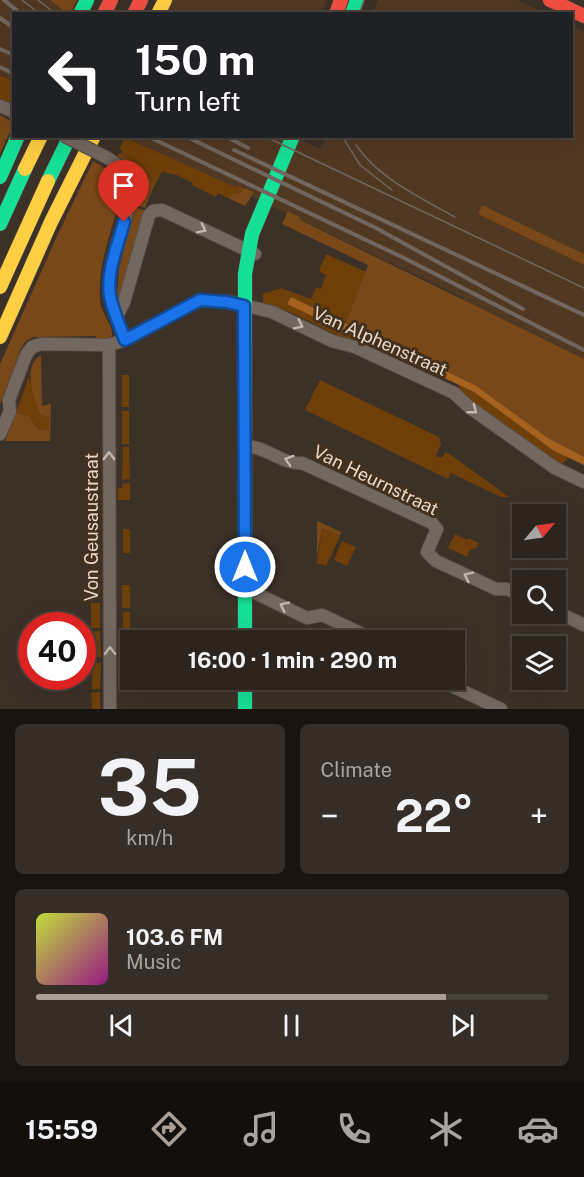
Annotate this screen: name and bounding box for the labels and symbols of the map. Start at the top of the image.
pin [98,160,149,222]
one-way arrow [196,222,207,234]
street label: Van Alphenstraat [310,302,450,380]
one-way arrow [293,318,304,330]
one-way arrow [467,402,478,413]
street label: Van Heurnstraat [310,441,442,519]
one-way arrow [103,451,115,460]
street label: Von Geusaustraat [81,453,102,601]
one-way arrow [284,455,295,467]
north arrow [512,504,566,558]
position arrow [213,535,277,599]
one-way arrow [464,571,475,583]
one-way arrow [279,602,290,614]
speed limit sign: 40 [18,612,96,690]
one-way arrow [104,646,116,655]

